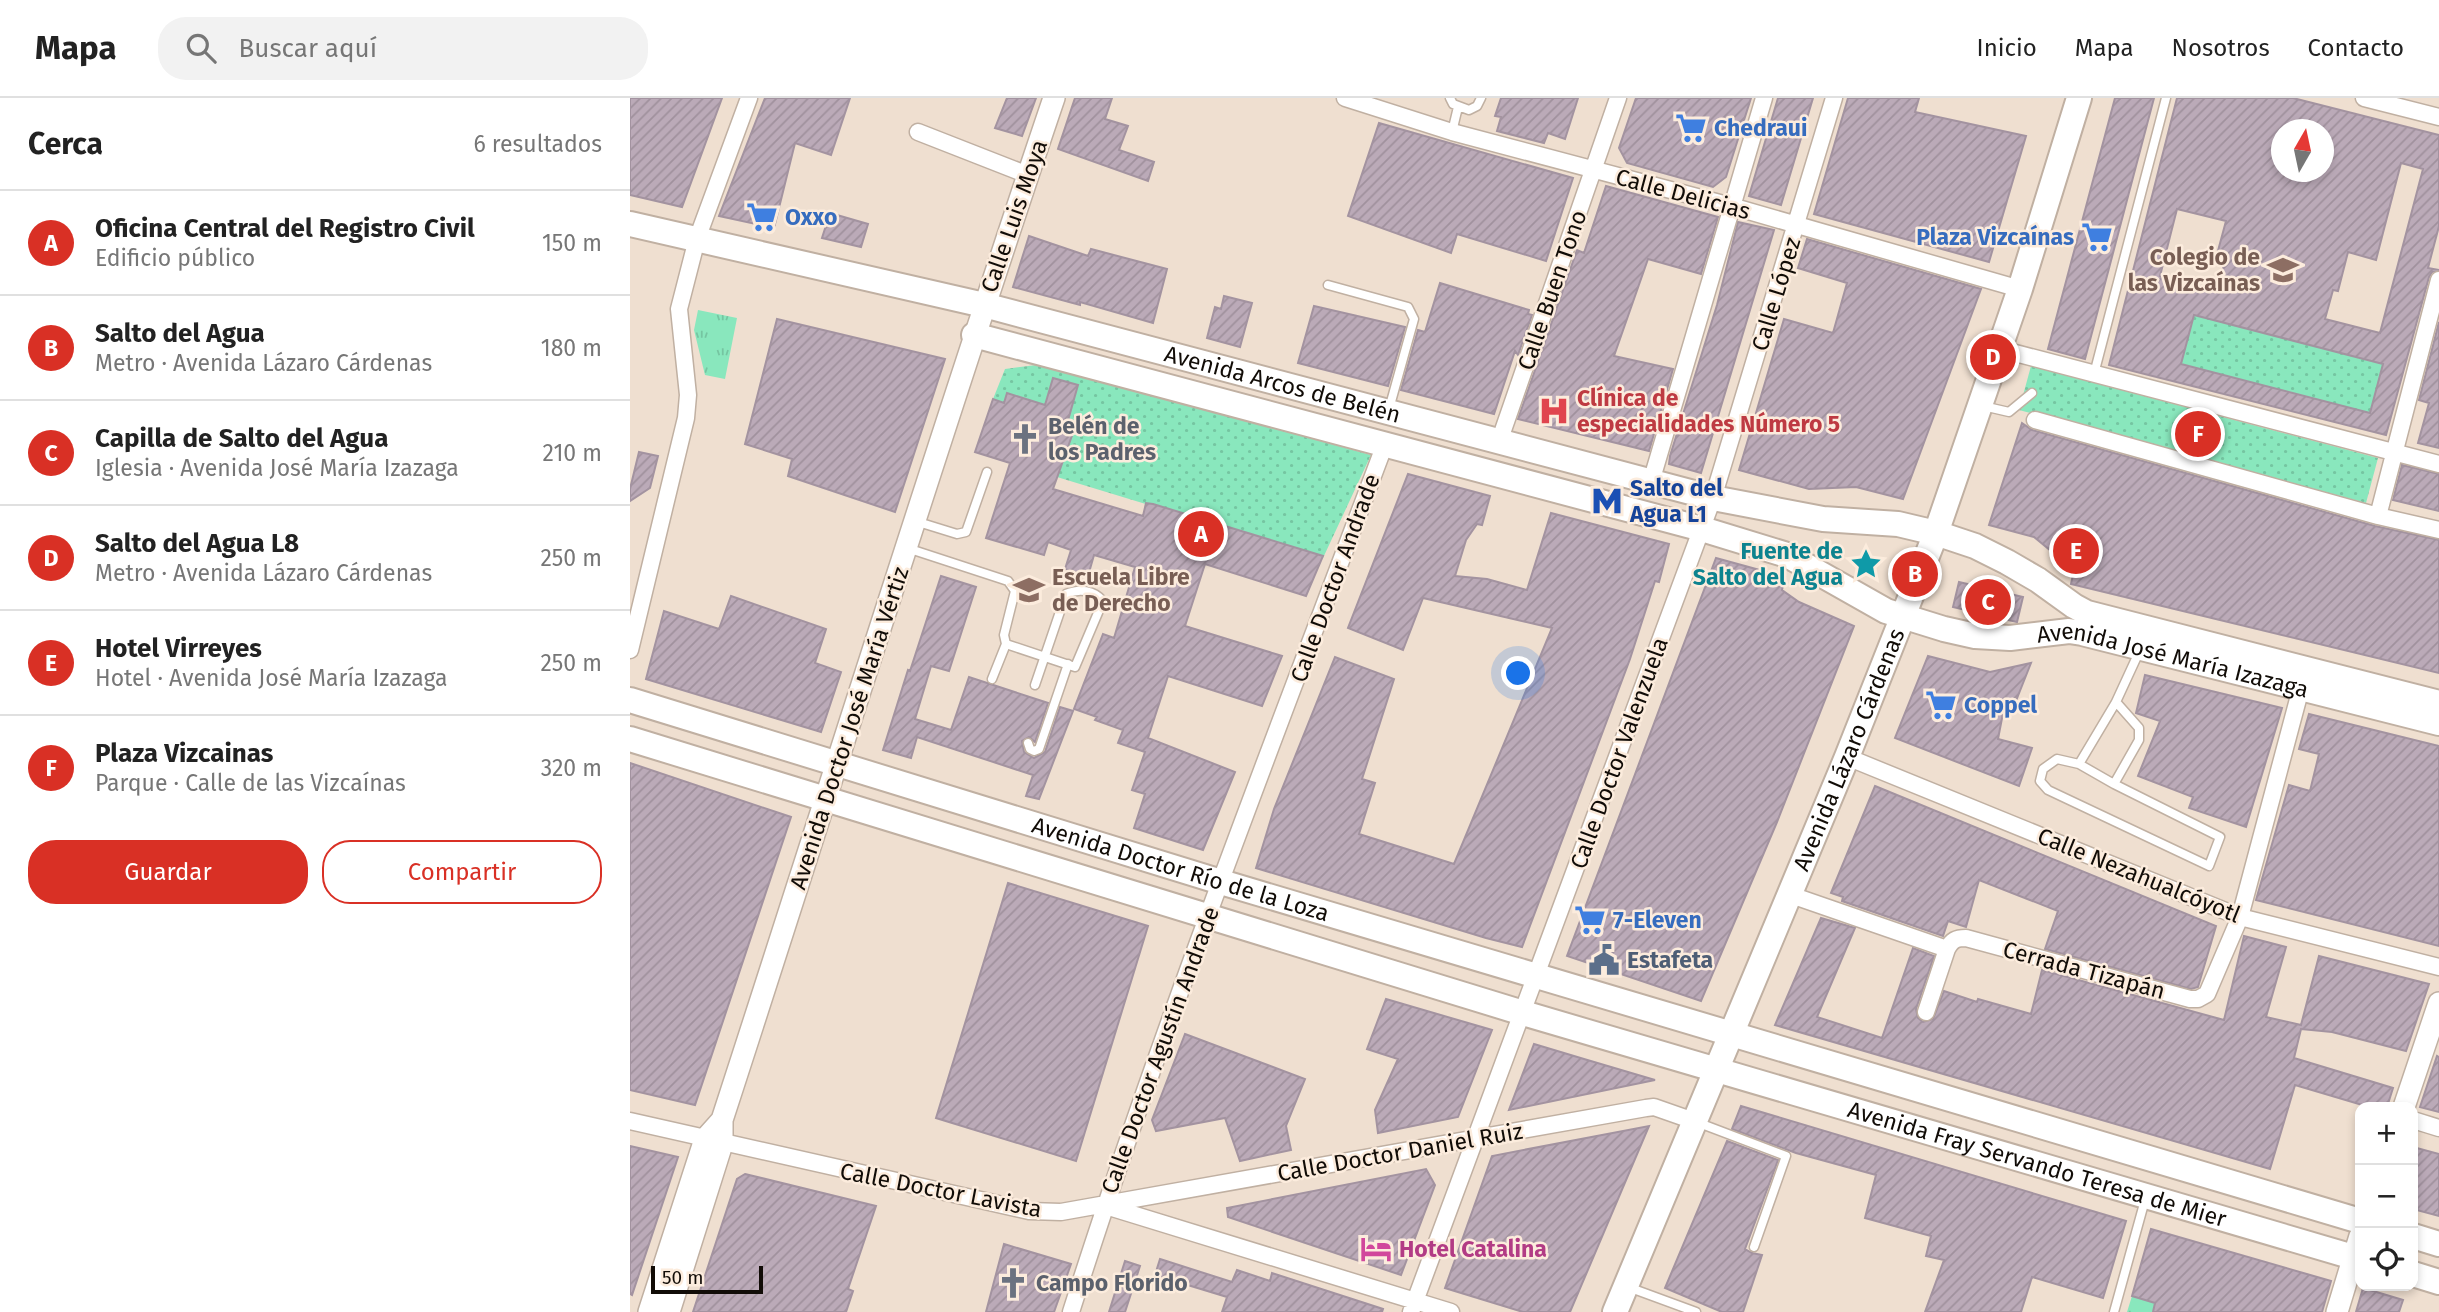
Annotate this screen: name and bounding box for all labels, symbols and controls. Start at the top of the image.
search box [158,17,648,80]
text: Mapa [35,28,116,68]
icon: search [182,29,220,67]
text: Buscar aquí [238,33,377,64]
text: Inicio [1977,34,2037,62]
text: Mapa [2075,34,2134,62]
text: Nosotros [2172,34,2270,62]
text: Contacto [2308,34,2404,62]
supermarket icon: Chedraui [1674,111,1708,145]
place label: Chedraui [1714,114,1807,142]
north arrow [2271,119,2334,182]
text: Cerca [28,126,103,162]
text: 6 resultados [473,130,602,158]
street label: Calle Luis Moya [975,136,1053,296]
street label: Calle Delicias [1613,163,1753,225]
supermarket icon: Oxxo [745,200,779,234]
place label: Oxxo [785,203,837,231]
street label: Calle Buen Tono [1512,206,1592,374]
text: Oficina Central del Registro Civil [95,213,475,244]
supermarket icon: Plaza Vizcaínas [2080,220,2114,254]
place label: Plaza Vizcaínas [1916,223,2074,251]
text: A [44,229,58,257]
text: 150 m [542,229,602,257]
street label: Calle López [1745,234,1807,354]
place label: Colegio de las Vizcaínas [2128,243,2260,297]
text: Edificio público [95,244,255,272]
school or university icon: Colegio de las Vizcaínas [2266,253,2300,287]
text: Salto del Agua [95,318,265,349]
pin: D [1970,331,2016,383]
text: B [44,334,58,362]
text: 180 m [541,334,602,362]
street label: Avenida Arcos de Belén [1161,339,1404,429]
text: Metro · Avenida Lázaro Cárdenas [95,349,432,377]
place label: Clínica de especialidades Número 5 [1577,384,1840,438]
hospital icon: Clínica de especialidades Número 5 [1537,394,1571,428]
pin: F [2175,408,2221,460]
place label: Belén de los Padres [1048,412,1156,466]
church icon: Belén de los Padres [1008,422,1042,456]
text: Capilla de Salto del Agua [95,423,389,454]
text: C [44,439,58,467]
text: 210 m [543,439,602,467]
text: Iglesia · Avenida José María Izazaga [95,454,459,482]
street label: Calle Doctor Andrade [1284,470,1386,686]
place label: Salto del Agua L1 [1629,474,1723,528]
metro station icon: Salto del Agua L1 [1590,484,1624,518]
pin: A [1178,508,1224,560]
pin: E [2053,525,2099,577]
text: Salto del Agua L8 [95,528,299,559]
place label: Fuente de Salto del Agua [1693,537,1843,591]
text: D [44,544,58,572]
text: 250 m [540,544,602,572]
place icon: Fuente de Salto del Agua [1849,547,1883,581]
pin: B [1892,548,1938,600]
text: Metro · Avenida Lázaro Cárdenas [95,559,432,587]
street label: Avenida Doctor José María Vértiz [784,563,914,893]
place label: Escuela Libre de Derecho [1052,563,1190,617]
school or university icon: Escuela Libre de Derecho [1012,573,1046,607]
pin: C [1965,576,2011,628]
street label: Avenida José María Izazaga [2035,617,2312,704]
street label: Avenida Lázaro Cárdenas [1787,624,1911,875]
text: Hotel Virreyes [95,633,262,664]
street label: Calle Doctor Valenzuela [1564,633,1674,873]
text: E [45,649,57,677]
text: 250 m [540,649,602,677]
your location [1501,656,1535,690]
text: Hotel · Avenida José María Izazaga [95,664,448,692]
supermarket icon: Coppel [1924,688,1958,722]
place label: Coppel [1964,691,2037,719]
text: Plaza Vizcainas [95,738,273,769]
text: F [45,754,57,782]
text: 320 m [541,754,602,782]
text: Parque · Calle de las Vizcaínas [95,769,406,797]
street label: Avenida Doctor Río de la Loza [1029,811,1332,927]
street label: Calle Nezahualcóyotl [2033,821,2245,929]
button: Guardar [28,840,308,904]
button: Compartir [322,840,602,904]
street label: Calle Doctor Agustín Andrade [1095,903,1225,1197]
supermarket icon: 7-Eleven [1573,903,1607,937]
place label: 7-Eleven [1613,906,1702,934]
street label: Cerrada Tizapán [2000,935,2168,1005]
public building icon: Estafeta [1587,943,1621,977]
place label: Estafeta [1627,946,1713,974]
street label: Avenida Fray Servando Teresa de Mier [1845,1095,2230,1233]
map controls [2355,1102,2418,1291]
button: + [2355,1102,2418,1165]
street label: Calle Doctor Daniel Ruiz [1275,1117,1525,1187]
street label: Calle Doctor Lavista [838,1157,1044,1223]
button: − [2355,1165,2418,1228]
button: locate [2355,1228,2418,1291]
hotel icon: Hotel Catalina [1359,1232,1393,1266]
place label: Hotel Catalina [1399,1235,1547,1263]
scale bar [651,1263,763,1295]
text: 50 m [662,1266,703,1289]
church icon: Campo Florido [996,1266,1030,1300]
place label: Campo Florido [1036,1269,1188,1297]

